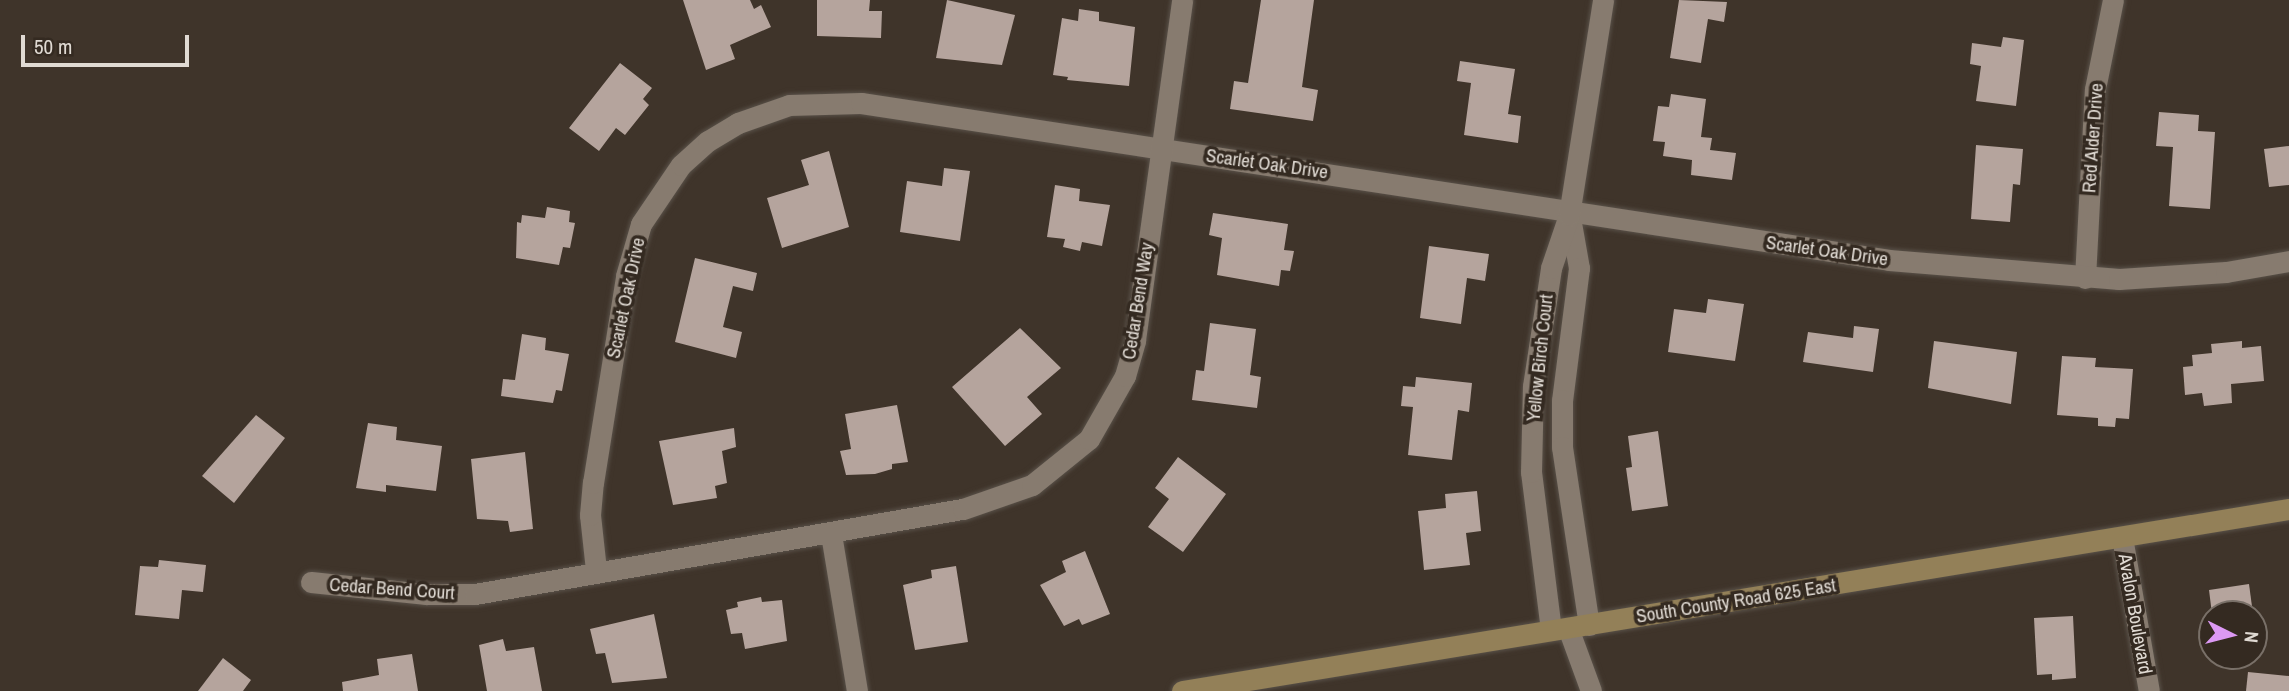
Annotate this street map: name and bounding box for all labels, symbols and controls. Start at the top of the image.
scale bar [24,21,192,65]
text: 50 m [34,32,72,61]
street label: Red Alder Drive [2078,82,2108,194]
street label: Scarlet Oak Drive [1205,144,1329,184]
street label: Scarlet Oak Drive [1765,231,1889,271]
street label: Scarlet Oak Drive [602,235,650,361]
street label: Cedar Bend Way [1118,241,1158,361]
street label: Yellow Birch Court [1522,293,1558,423]
street label: Avalon Boulevard [2113,552,2157,676]
street label: Cedar Bend Court [329,573,455,605]
street label: South County Road 625 East [1635,574,1837,628]
north arrow [2198,600,2268,670]
text: N [2238,630,2265,644]

